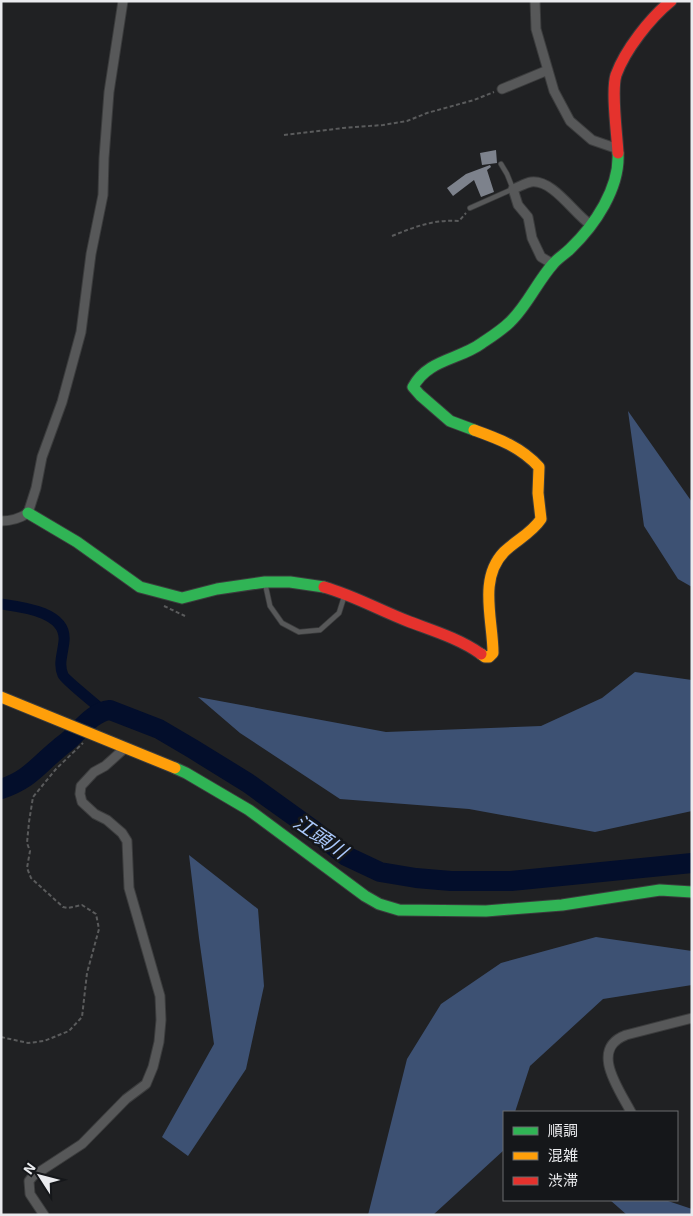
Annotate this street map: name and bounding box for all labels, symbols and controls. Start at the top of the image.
water label: 江頭川 [290,809,354,864]
legend [503,1111,678,1201]
text: 順調 [548,1121,578,1139]
text: 混雑 [548,1146,578,1164]
north arrow [15,1151,65,1201]
text: N [19,1159,39,1177]
text: 渋滞 [548,1171,578,1189]

